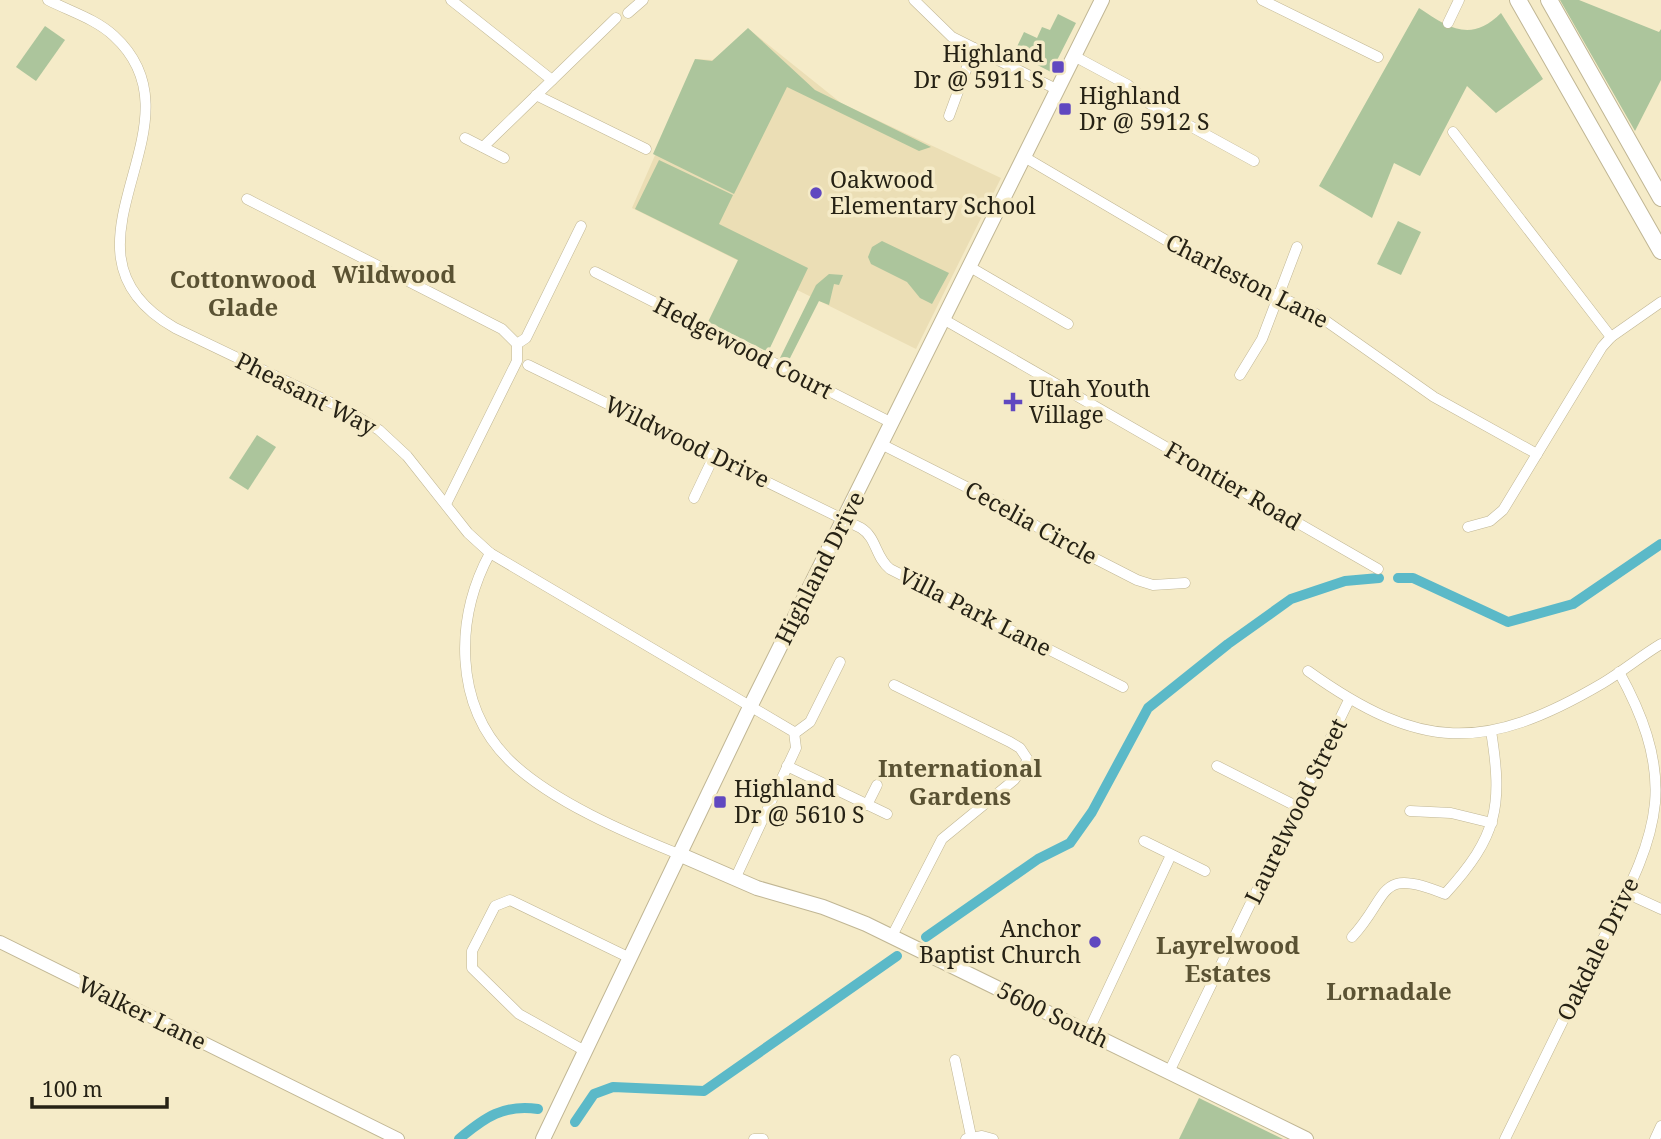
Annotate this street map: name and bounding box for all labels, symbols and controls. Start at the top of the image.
place label: Highland Dr @ 5911 S [913,37,1044,95]
marker: Highland Dr @ 5911 S [1050,59,1066,75]
place label: Highland Dr @ 5912 S [1079,79,1210,137]
marker: Highland Dr @ 5912 S [1057,101,1073,117]
place label: Oakwood Elementary School [830,163,1036,221]
marker: Oakwood Elementary School [808,185,824,201]
street label: Charleston Lane [1160,225,1334,335]
district label: Wildwood [332,257,456,290]
district label: Cottonwood Glade [170,262,317,323]
street label: Hedgewood Court [649,288,838,406]
street label: Pheasant Way [231,344,382,442]
place label: Utah Youth Village [1029,372,1150,430]
street label: Wildwood Drive [600,387,775,495]
marker: Utah Youth Village [1003,392,1023,412]
street label: Frontier Road [1159,433,1308,537]
street label: Cecelia Circle [960,473,1103,572]
street label: Highland Drive [767,485,872,650]
street label: Villa Park Lane [894,559,1057,663]
street label: Laurelwood Street [1236,712,1354,909]
district label: International Gardens [878,751,1042,812]
place label: Highland Dr @ 5610 S [734,772,865,830]
marker: Highland Dr @ 5610 S [712,794,728,810]
street label: Oakdale Drive [1549,871,1646,1026]
place label: Anchor Baptist Church [919,912,1081,970]
district label: Layrelwood Estates [1156,928,1300,989]
marker: Anchor Baptist Church [1087,934,1103,950]
street label: Walker Lane [73,967,212,1057]
street label: 5600 South [992,973,1115,1055]
district label: Lornadale [1326,974,1452,1007]
scale bar [32,1066,166,1110]
text: 100 m [42,1075,103,1103]

